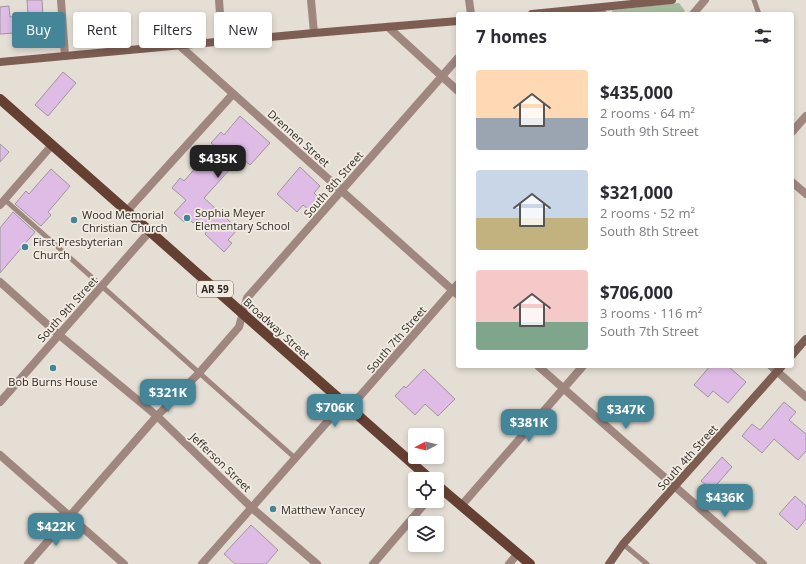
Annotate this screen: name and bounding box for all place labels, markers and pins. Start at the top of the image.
pin: $435K [190,145,246,179]
place label: Sophia Meyer Elementary School [195,205,290,233]
place label: Wood Memorial Christian Church [82,207,168,235]
marker: Sophia Meyer Elementary School [182,213,192,223]
marker: Wood Memorial Christian Church [69,215,79,225]
place label: First Presbyterian Church [33,234,123,262]
marker: First Presbyterian Church [20,242,30,252]
marker: Bob Burns House [48,363,58,373]
place label: Bob Burns House [8,374,98,389]
pin: $321K [140,379,196,413]
pin: $706K [307,394,363,428]
pin: $347K [598,396,654,430]
pin: $381K [501,409,557,443]
pin: $436K [697,484,753,518]
place label: Matthew Yancey [281,502,366,517]
marker: Matthew Yancey [268,504,278,514]
pin: $422K [28,513,84,547]

